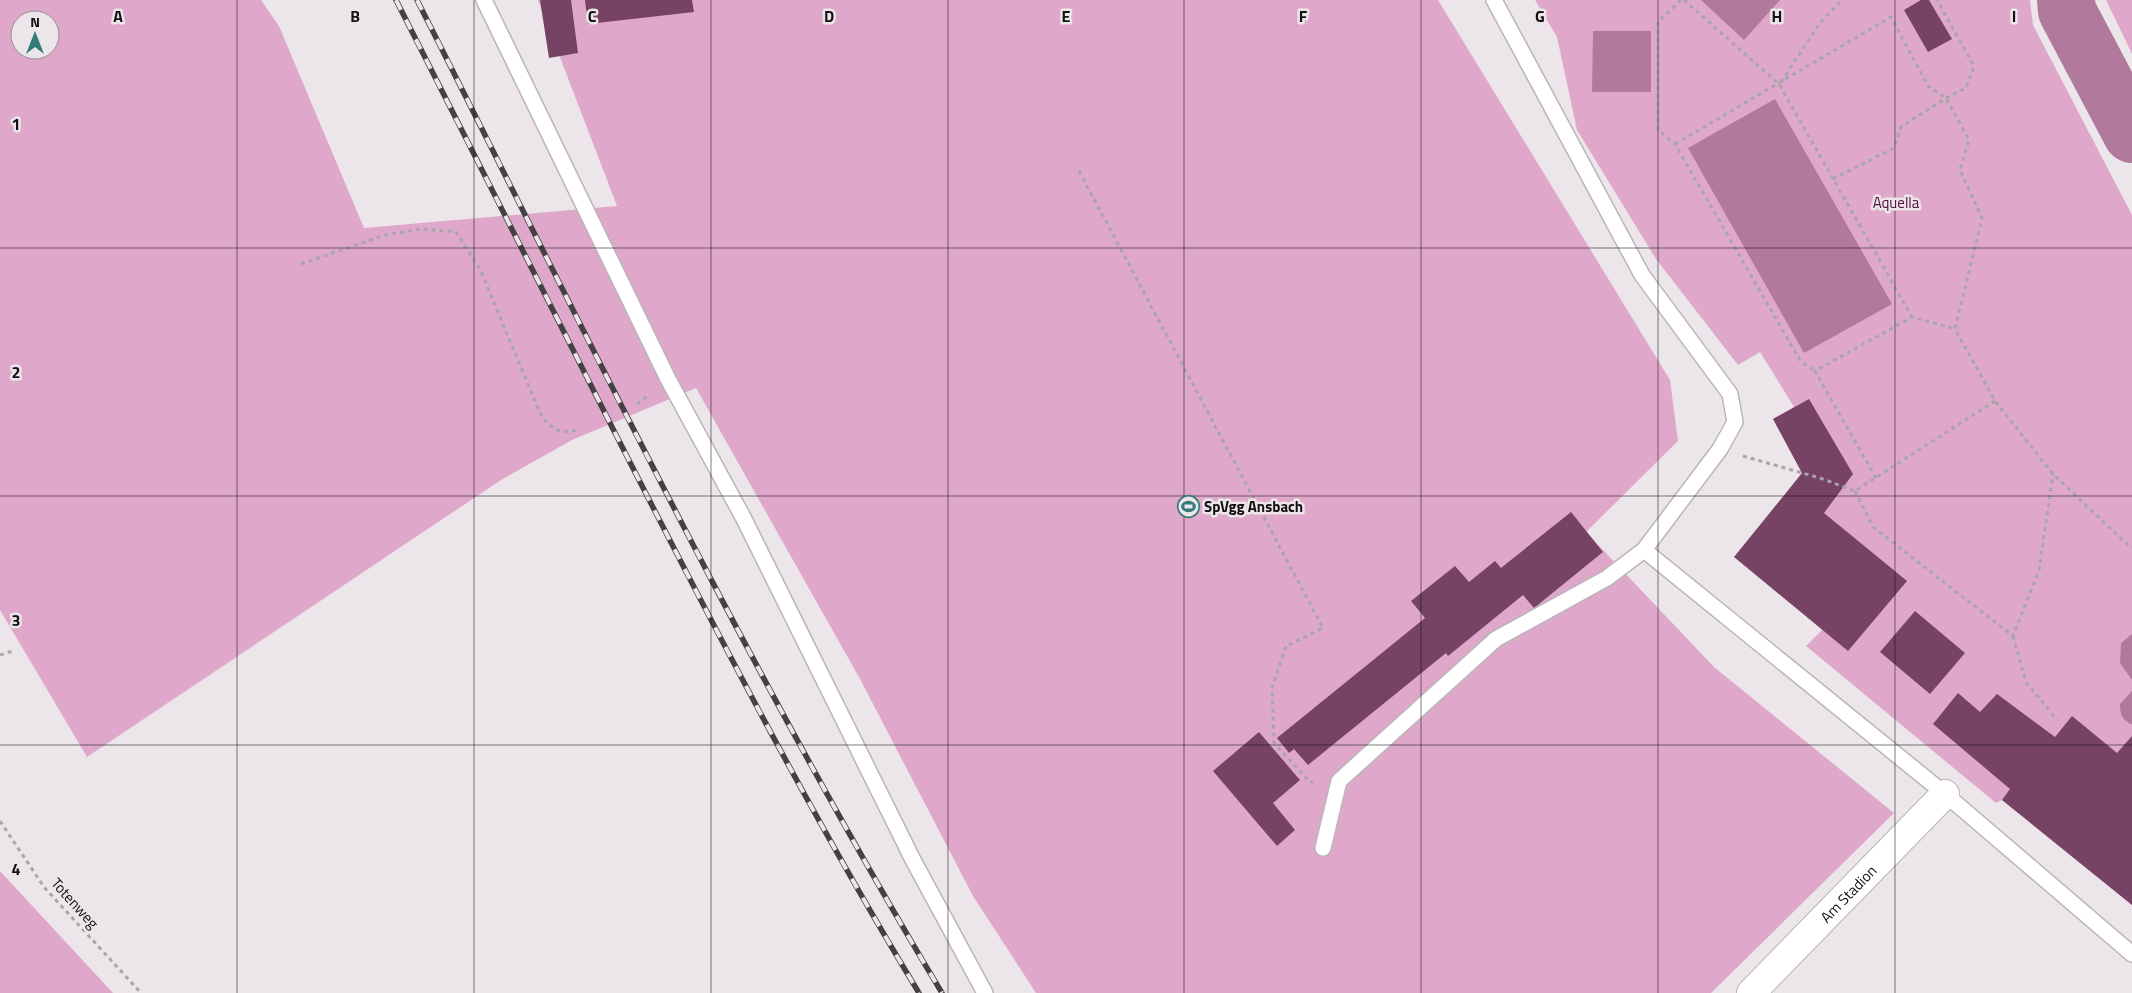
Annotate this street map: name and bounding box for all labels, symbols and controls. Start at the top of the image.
text: A [113,4,123,28]
text: B [350,4,360,28]
text: C [588,4,597,28]
text: D [824,4,834,28]
text: E [1062,4,1071,28]
text: F [1299,4,1308,28]
text: G [1535,4,1545,28]
text: H [1772,4,1782,28]
text: I [2012,4,2016,28]
north arrow [10,10,60,60]
text: N [30,11,40,32]
text: 1 [12,112,20,136]
park label: Aquella [1873,191,1920,214]
text: 2 [12,360,20,384]
sports icon: SpVgg Ansbach [1176,494,1200,518]
place label: SpVgg Ansbach [1204,495,1303,518]
text: 3 [12,608,20,632]
text: 4 [12,857,21,881]
street label: Am Stadion [1814,859,1882,928]
street label: Totenweg [46,872,104,934]

